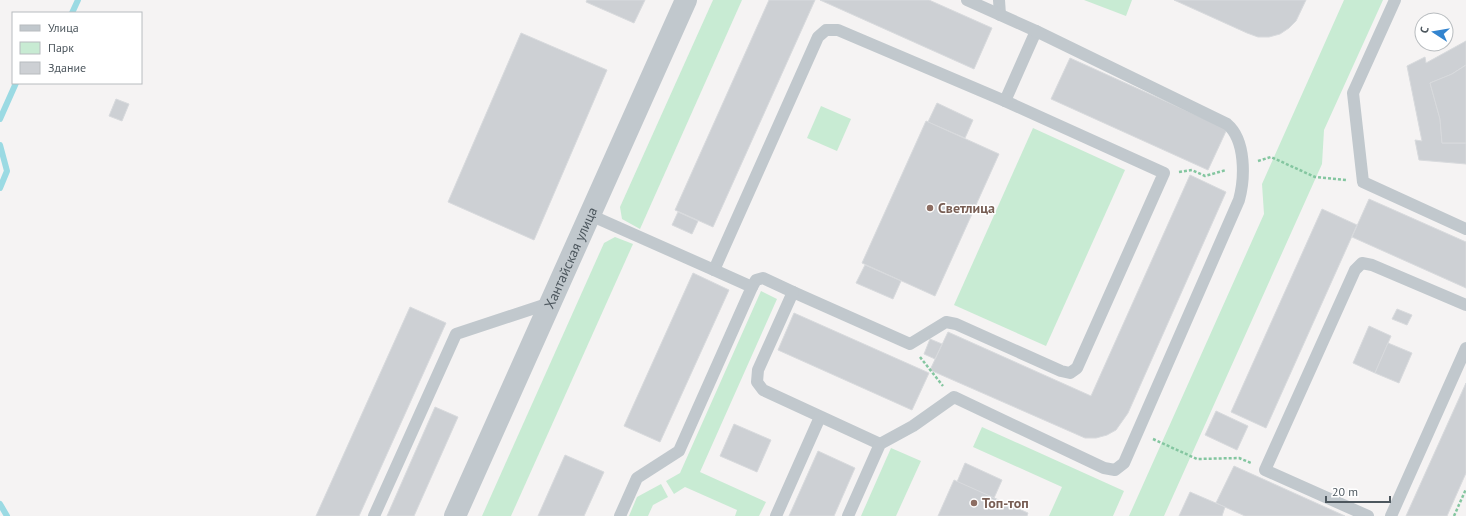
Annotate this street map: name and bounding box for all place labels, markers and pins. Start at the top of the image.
place label: Светлица [938,199,995,217]
marker: Светлица [925,203,935,213]
place label: Топ-топ [982,494,1029,512]
marker: Топ-топ [969,498,979,508]

